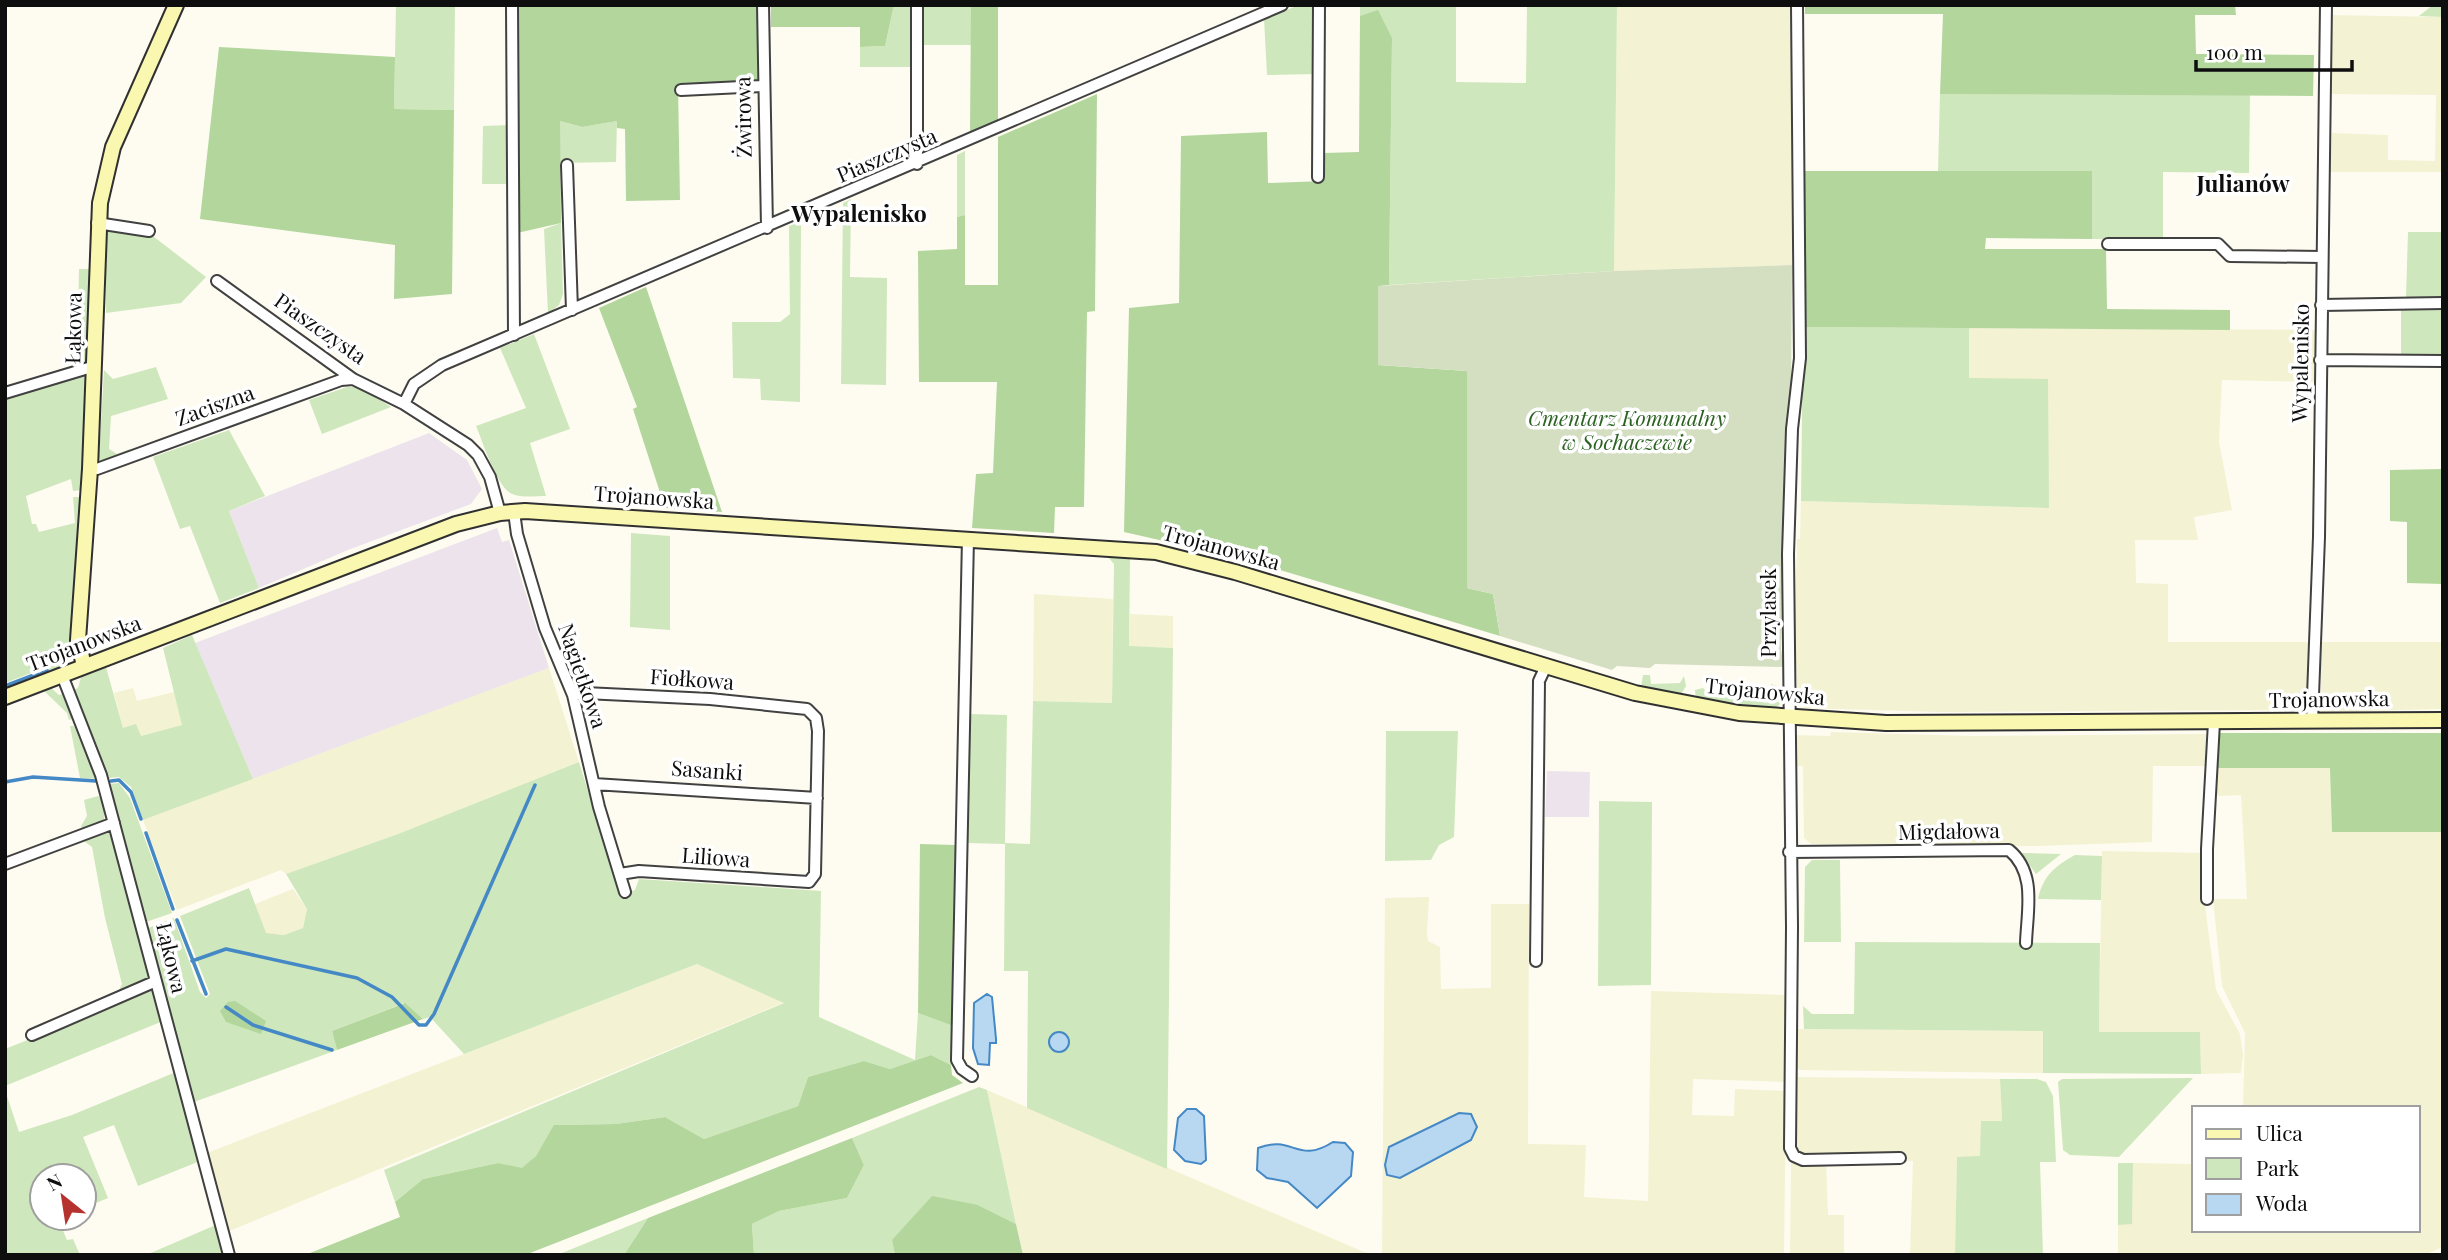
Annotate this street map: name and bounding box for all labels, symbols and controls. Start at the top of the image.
scale bar [2196,28,2352,72]
text: 100 m [2206,37,2263,65]
street label: Żwirowa [727,76,757,158]
street label: Piaszczysta [832,120,941,188]
district label: Julianów [2195,167,2291,198]
district label: Wypalenisko [790,197,927,228]
street label: Piaszczysta [270,285,373,370]
street label: Łąkowa [57,291,87,364]
street label: Wypalenisko [2284,303,2314,424]
street label: Zaciszna [171,377,258,431]
park label: Cmentarz Komunalny w Sochaczewie [1528,403,1726,455]
street label: Trojanowska [593,478,716,514]
street label: Trojanowska [1160,517,1284,575]
street label: Przylasek [1753,568,1781,658]
street label: Trojanowska [22,607,145,677]
street label: Nagietkowa [553,619,615,732]
street label: Fiołkowa [649,661,736,695]
street label: Trojanowska [1704,670,1827,710]
street label: Trojanowska [2268,683,2390,713]
street label: Sasanki [670,753,744,785]
street label: Migdałowa [1898,815,2001,845]
street label: Liliowa [681,840,752,872]
street label: Łąkowa [151,919,195,996]
legend [2192,1106,2420,1232]
text: Ulica [2256,1118,2303,1146]
text: Park [2256,1153,2300,1181]
north arrow [28,1162,98,1232]
text: N [42,1167,67,1196]
text: Woda [2255,1188,2308,1216]

